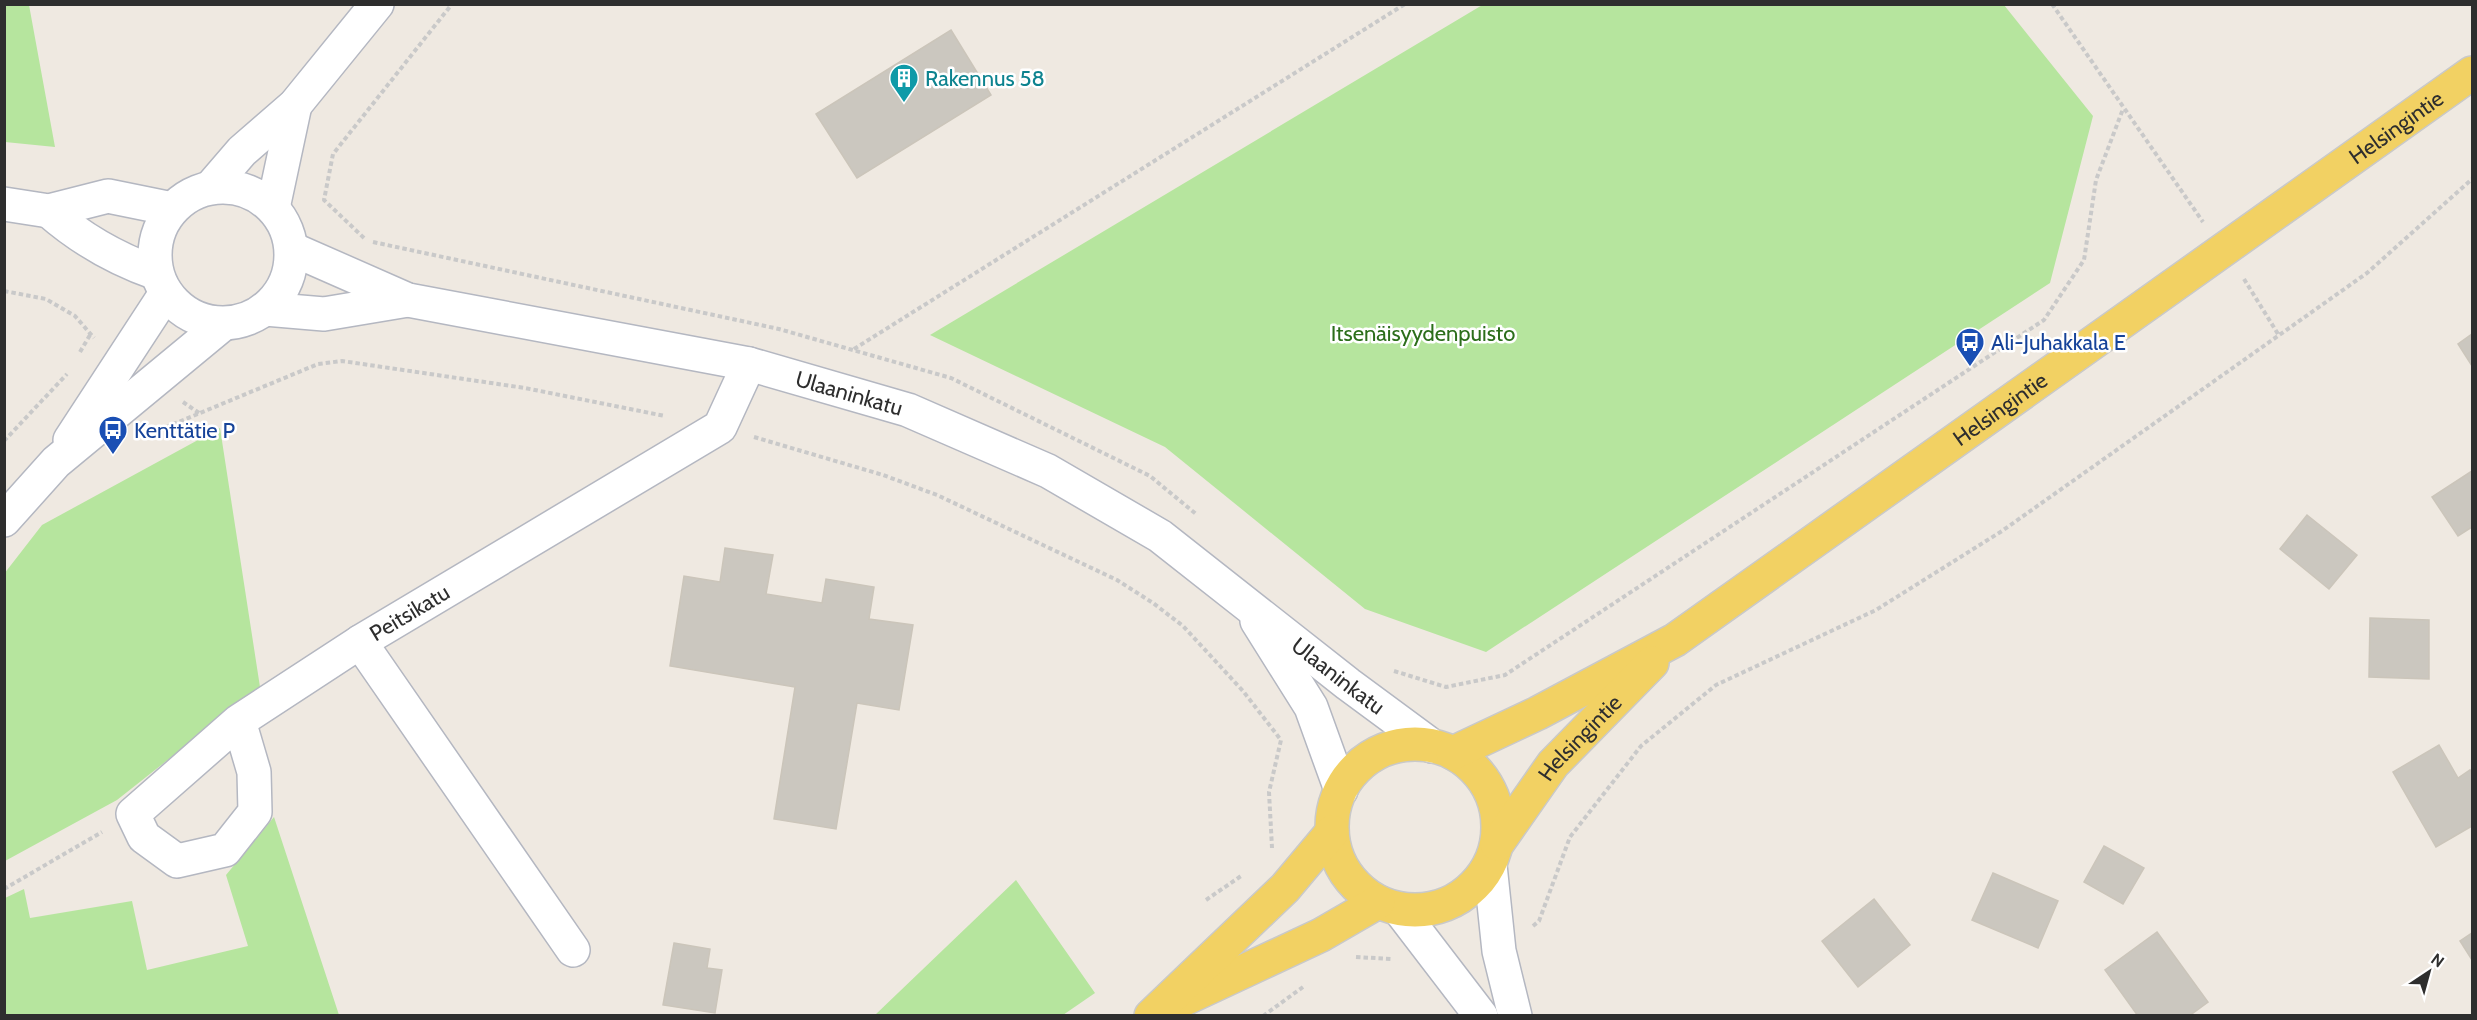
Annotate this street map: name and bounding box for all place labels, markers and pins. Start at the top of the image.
building icon: Rakennus 58 [888,62,920,104]
place label: Rakennus 58 [925,65,1045,92]
bus stop icon: Ali-Juhakkala E [1954,326,1986,368]
place label: Ali-Juhakkala E [1991,329,2126,356]
bus stop icon: Kenttätie P [97,414,129,456]
place label: Kenttätie P [134,417,236,444]

